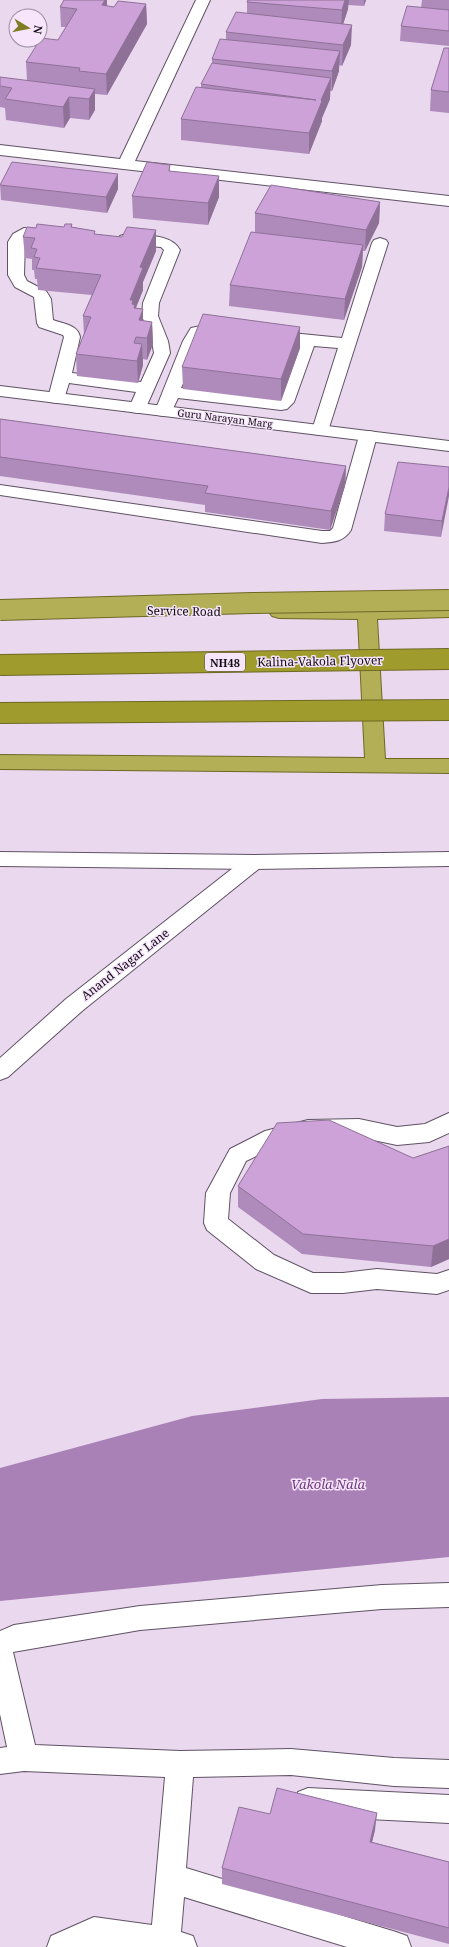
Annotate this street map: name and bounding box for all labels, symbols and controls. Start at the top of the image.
north arrow [8,8,48,48]
text: N [30,24,46,36]
street label: Guru Narayan Marg [177,405,274,431]
street label: Service Road [147,602,222,620]
street label: Kalina-Vakola Flyover [257,651,383,671]
road number: NH48 [205,653,245,671]
street label: Anand Nagar Lane [77,924,173,1004]
water label: Vakola Nala [291,1475,365,1493]

